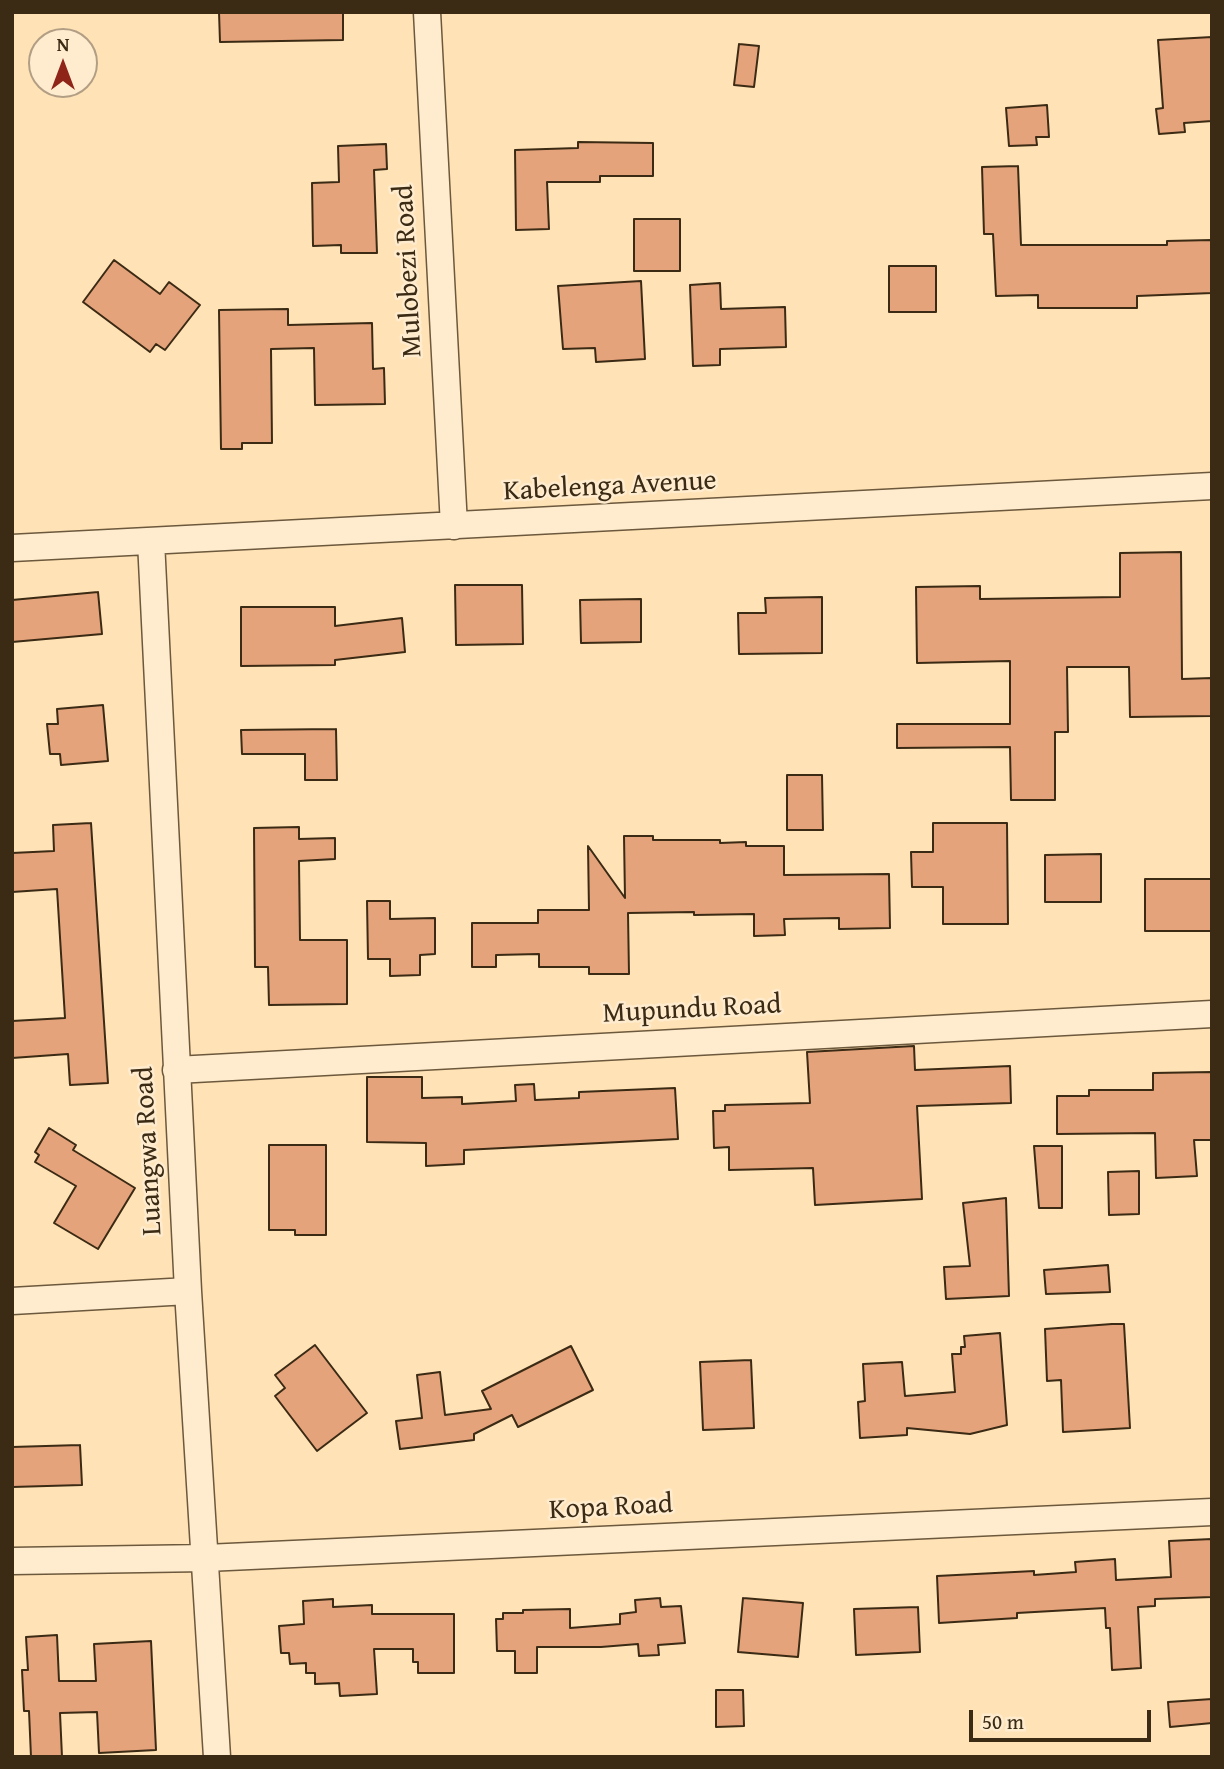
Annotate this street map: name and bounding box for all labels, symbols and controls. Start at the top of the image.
north arrow [28,28,98,98]
text: N [57,30,69,58]
street label: Mulobezi Road [388,184,430,358]
street label: Kabelenga Avenue [503,465,717,509]
street label: Mupundu Road [602,989,782,1031]
street label: Luangwa Road [128,1066,170,1236]
street label: Kopa Road [548,1488,674,1528]
scale bar [972,1696,1154,1740]
text: 50 m [982,1706,1024,1737]

